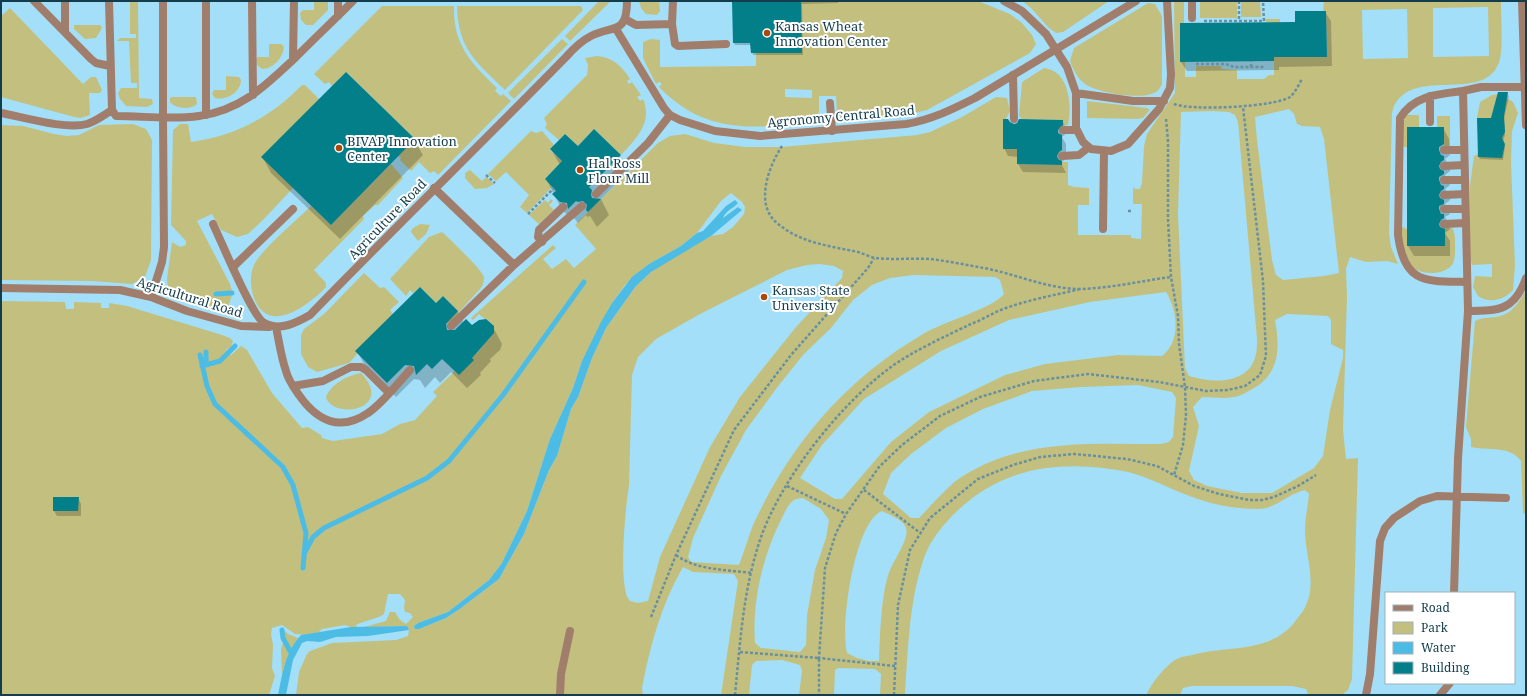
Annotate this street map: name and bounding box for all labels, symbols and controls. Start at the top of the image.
place label: Kansas Wheat Innovation Center [775,17,888,50]
marker: Kansas Wheat Innovation Center [762,28,772,38]
street label: Agronomy Central Road [767,101,916,131]
place label: BIVAP Innovation Center [347,132,458,165]
marker: BIVAP Innovation Center [334,143,344,153]
place label: Hal Ross Flour Mill [588,154,649,187]
marker: Hal Ross Flour Mill [575,165,585,175]
street label: Agriculture Road [344,175,430,263]
street label: Agricultural Road [135,272,245,322]
place label: Kansas State University [772,281,850,314]
marker: Kansas State University [759,292,769,302]
legend [1385,592,1515,684]
text: Road [1421,599,1451,616]
text: Park [1421,619,1449,636]
text: Water [1421,639,1456,656]
text: Building [1421,659,1470,676]

